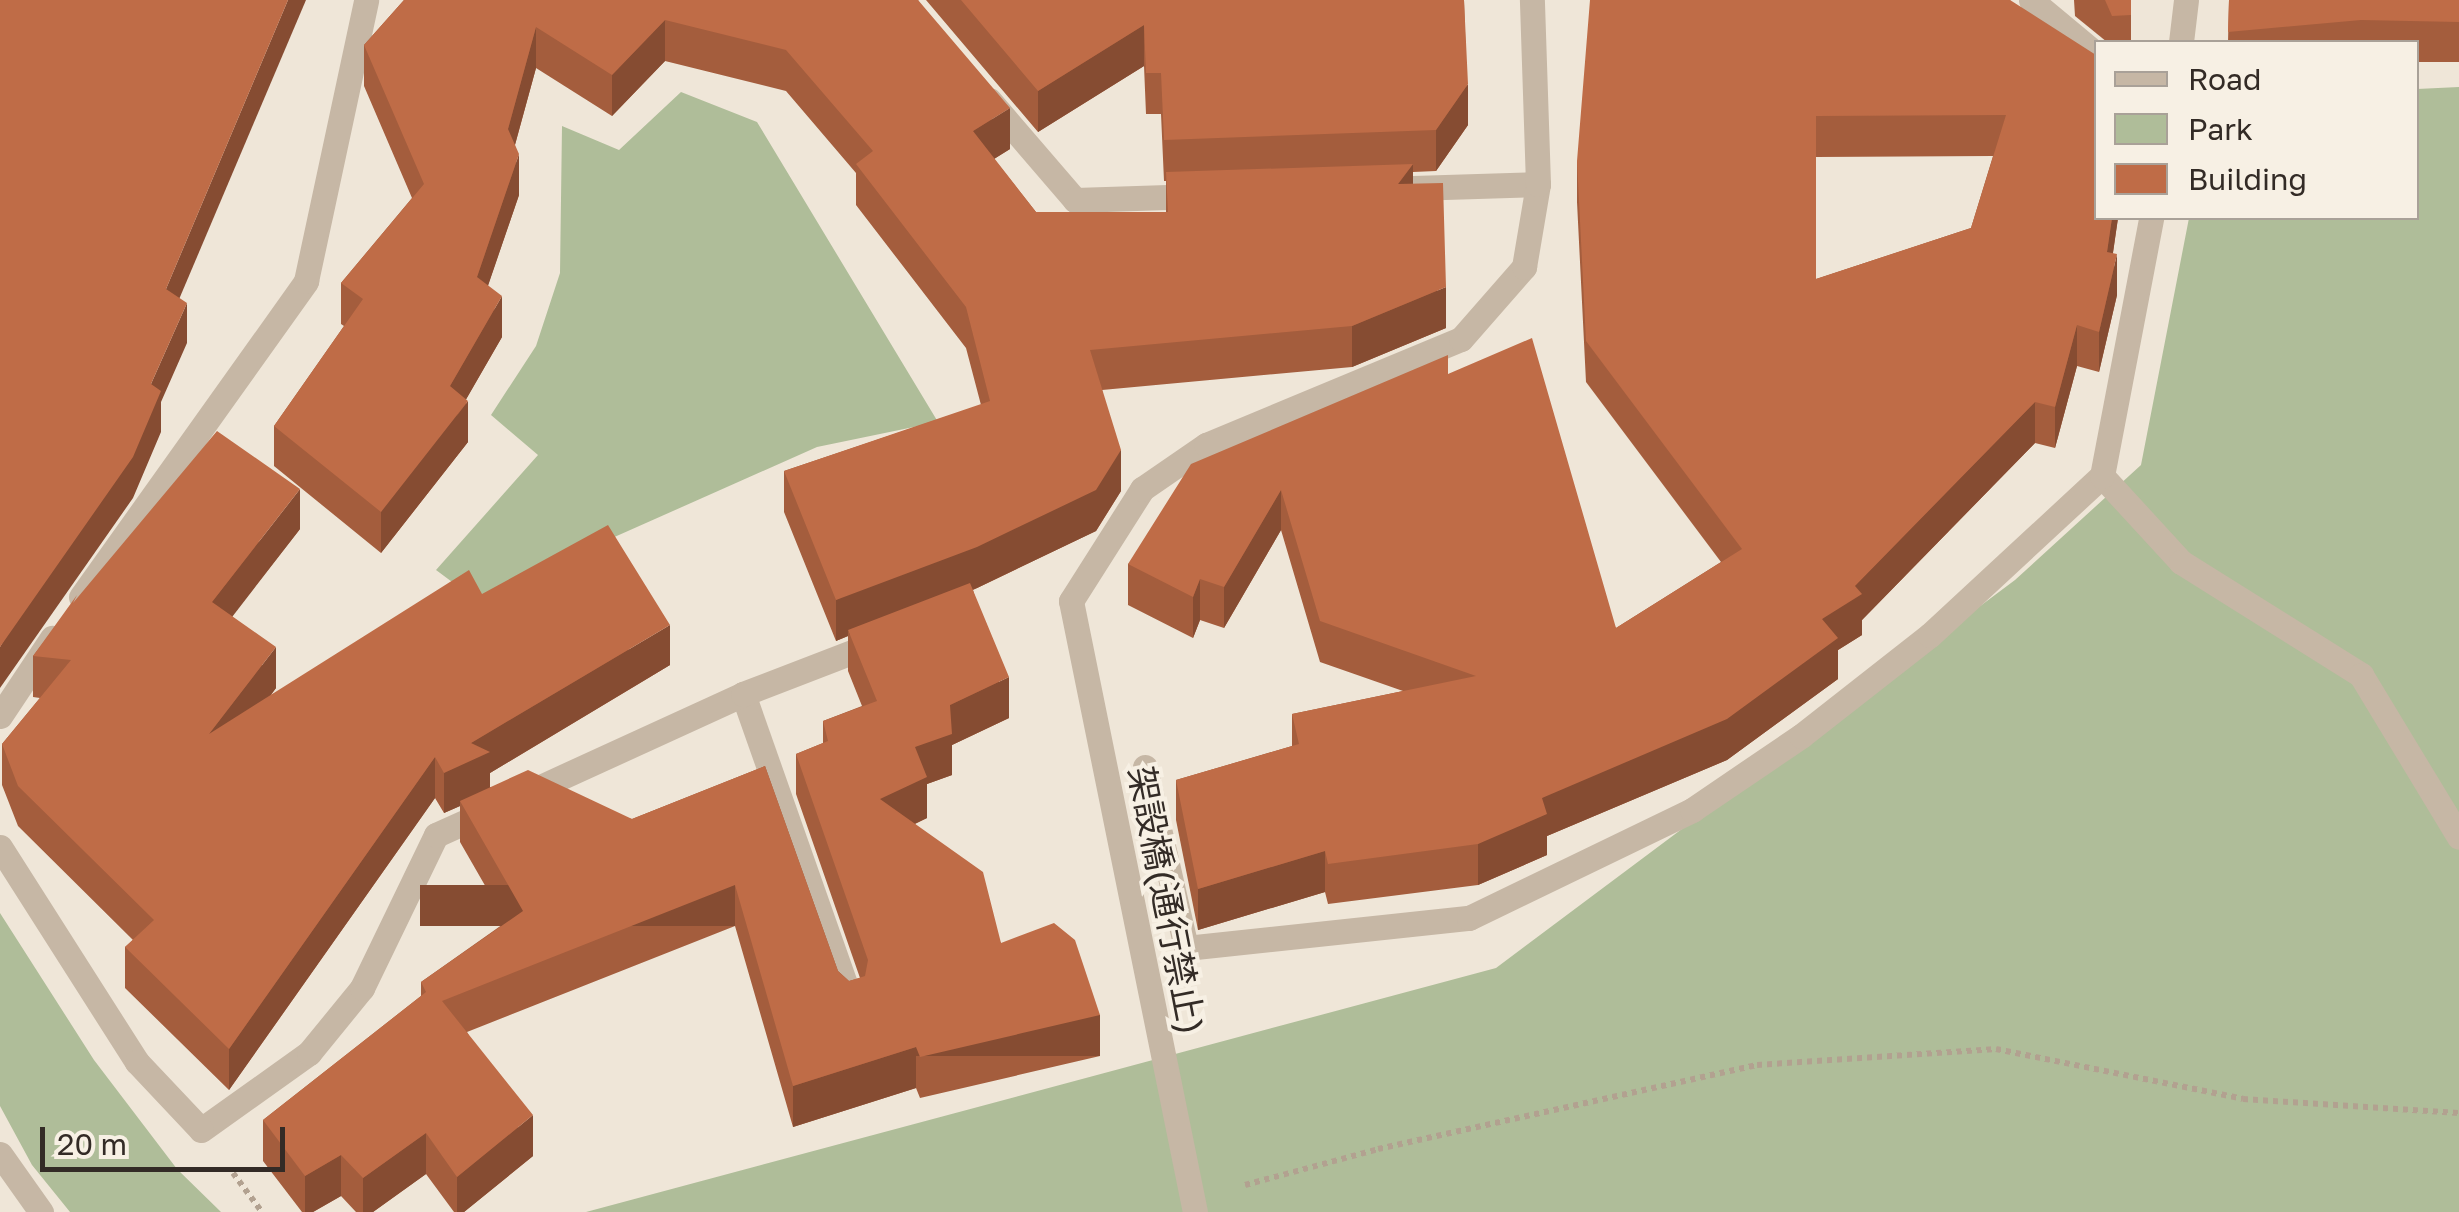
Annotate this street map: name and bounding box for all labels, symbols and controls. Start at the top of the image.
legend [2094,40,2419,220]
text: Road [2188,61,2262,97]
text: Park [2188,111,2253,147]
text: Building [2188,161,2307,197]
street label: 架設橋(通行禁止) [1120,763,1214,1037]
scale bar [45,1107,290,1169]
text: 20 m [57,1126,127,1162]

